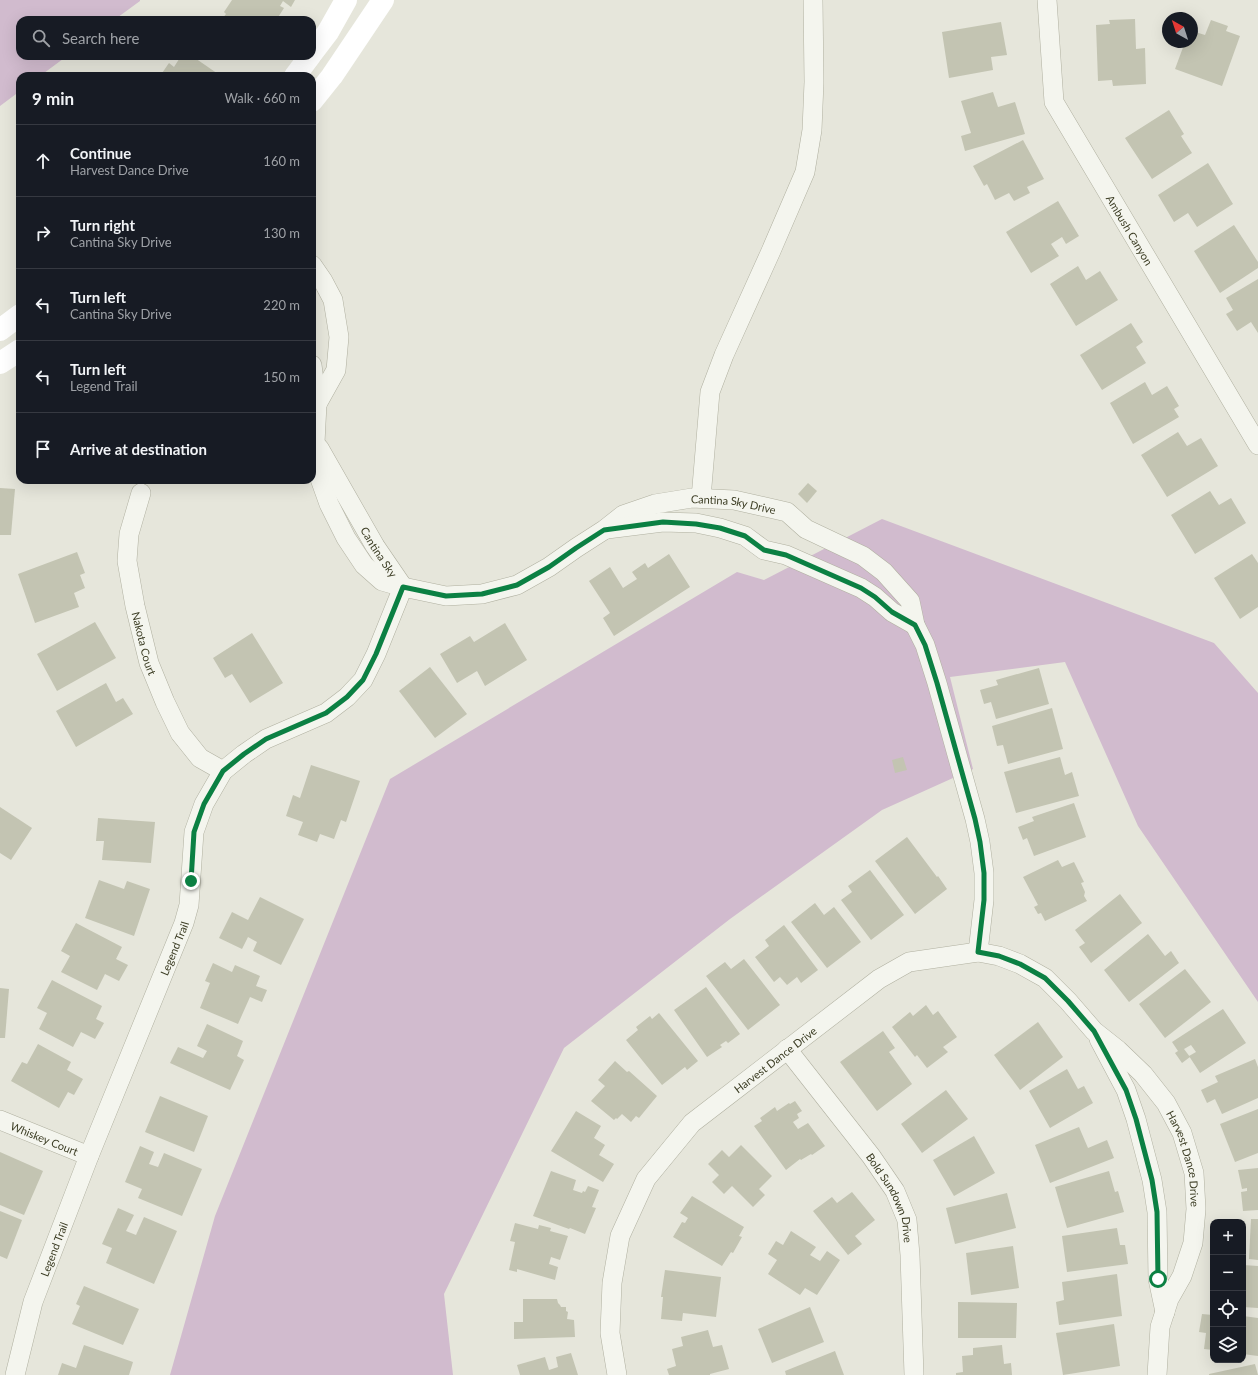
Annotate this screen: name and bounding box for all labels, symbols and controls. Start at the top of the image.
north arrow [1162,12,1198,48]
search box [16,16,316,60]
icon: search [30,27,52,49]
text: Search here [62,29,139,47]
text: 9 min [32,88,74,109]
text: Walk · 660 m [224,90,300,106]
text: Continue [70,144,131,162]
icon: ahead [32,150,54,172]
text: 160 m [263,153,300,169]
text: Harvest Dance Drive [70,162,189,178]
street label: Ambush Canyon [1104,192,1156,267]
text: Turn right [70,216,135,234]
icon: right [32,222,54,244]
text: 130 m [263,225,300,241]
text: Cantina Sky Drive [70,234,172,250]
text: Turn left [70,288,126,306]
icon: left [32,294,54,316]
text: 220 m [263,297,300,313]
text: Cantina Sky Drive [70,306,172,322]
text: Turn left [70,360,126,378]
icon: left [32,366,54,388]
text: 150 m [263,369,300,385]
text: Legend Trail [70,378,138,394]
icon: arrive [32,438,54,460]
text: Arrive at destination [70,440,207,458]
street label: Cantina Sky Drive [691,491,777,516]
street label: Cantina Sky [359,524,401,579]
street label: Nakota Court [130,610,160,677]
route end [182,872,200,890]
street label: Legend Trail [157,920,191,977]
street label: Harvest Dance Drive [731,1023,819,1095]
street label: Harvest Dance Drive [1165,1108,1202,1207]
street label: Whiskey Court [9,1119,80,1157]
street label: Bold Sundown Drive [864,1150,915,1243]
map controls [1210,1219,1246,1363]
button: + [1210,1219,1246,1255]
street label: Legend Trail [37,1220,70,1278]
button: − [1210,1255,1246,1291]
route start [1149,1270,1167,1288]
button: locate [1210,1291,1246,1327]
button: layers [1210,1327,1246,1363]

